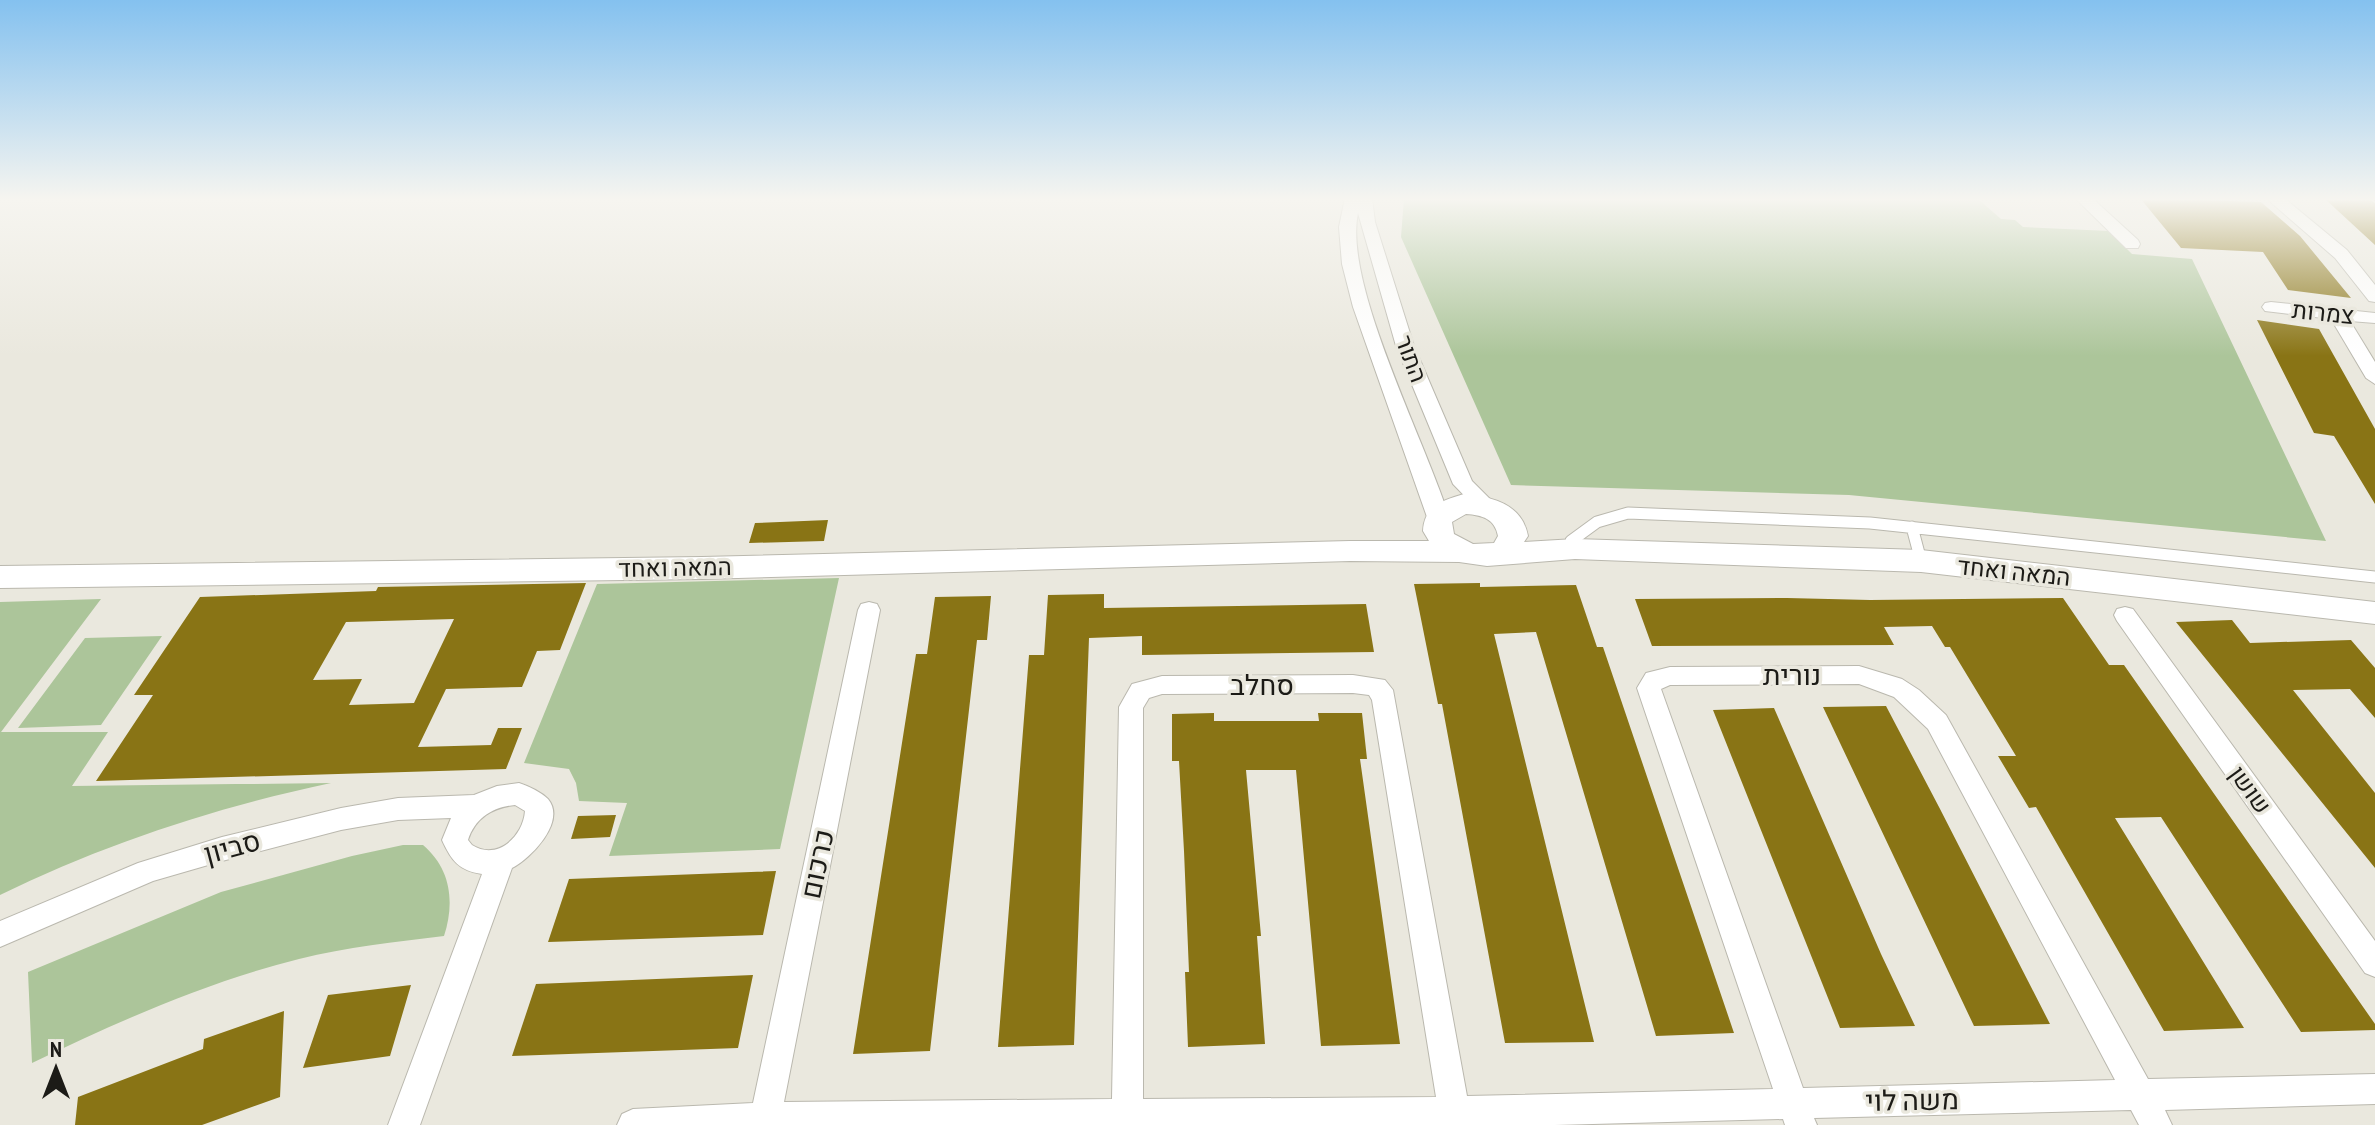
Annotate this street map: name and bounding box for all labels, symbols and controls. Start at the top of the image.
street label: צמרות [2291,294,2356,331]
street label: התור [1388,331,1435,387]
street label: המאה ואחד [1956,550,2072,593]
street label: המאה ואחד [618,551,732,584]
street label: נורית [1763,656,1821,693]
street label: סחלב [1230,666,1294,703]
street label: שושן [2223,760,2278,820]
street label: סביון [199,821,264,872]
street label: כרכום [791,826,842,902]
north arrow [16,1029,96,1109]
text: N [50,1035,62,1063]
street label: משה לוי [1865,1080,1959,1119]

